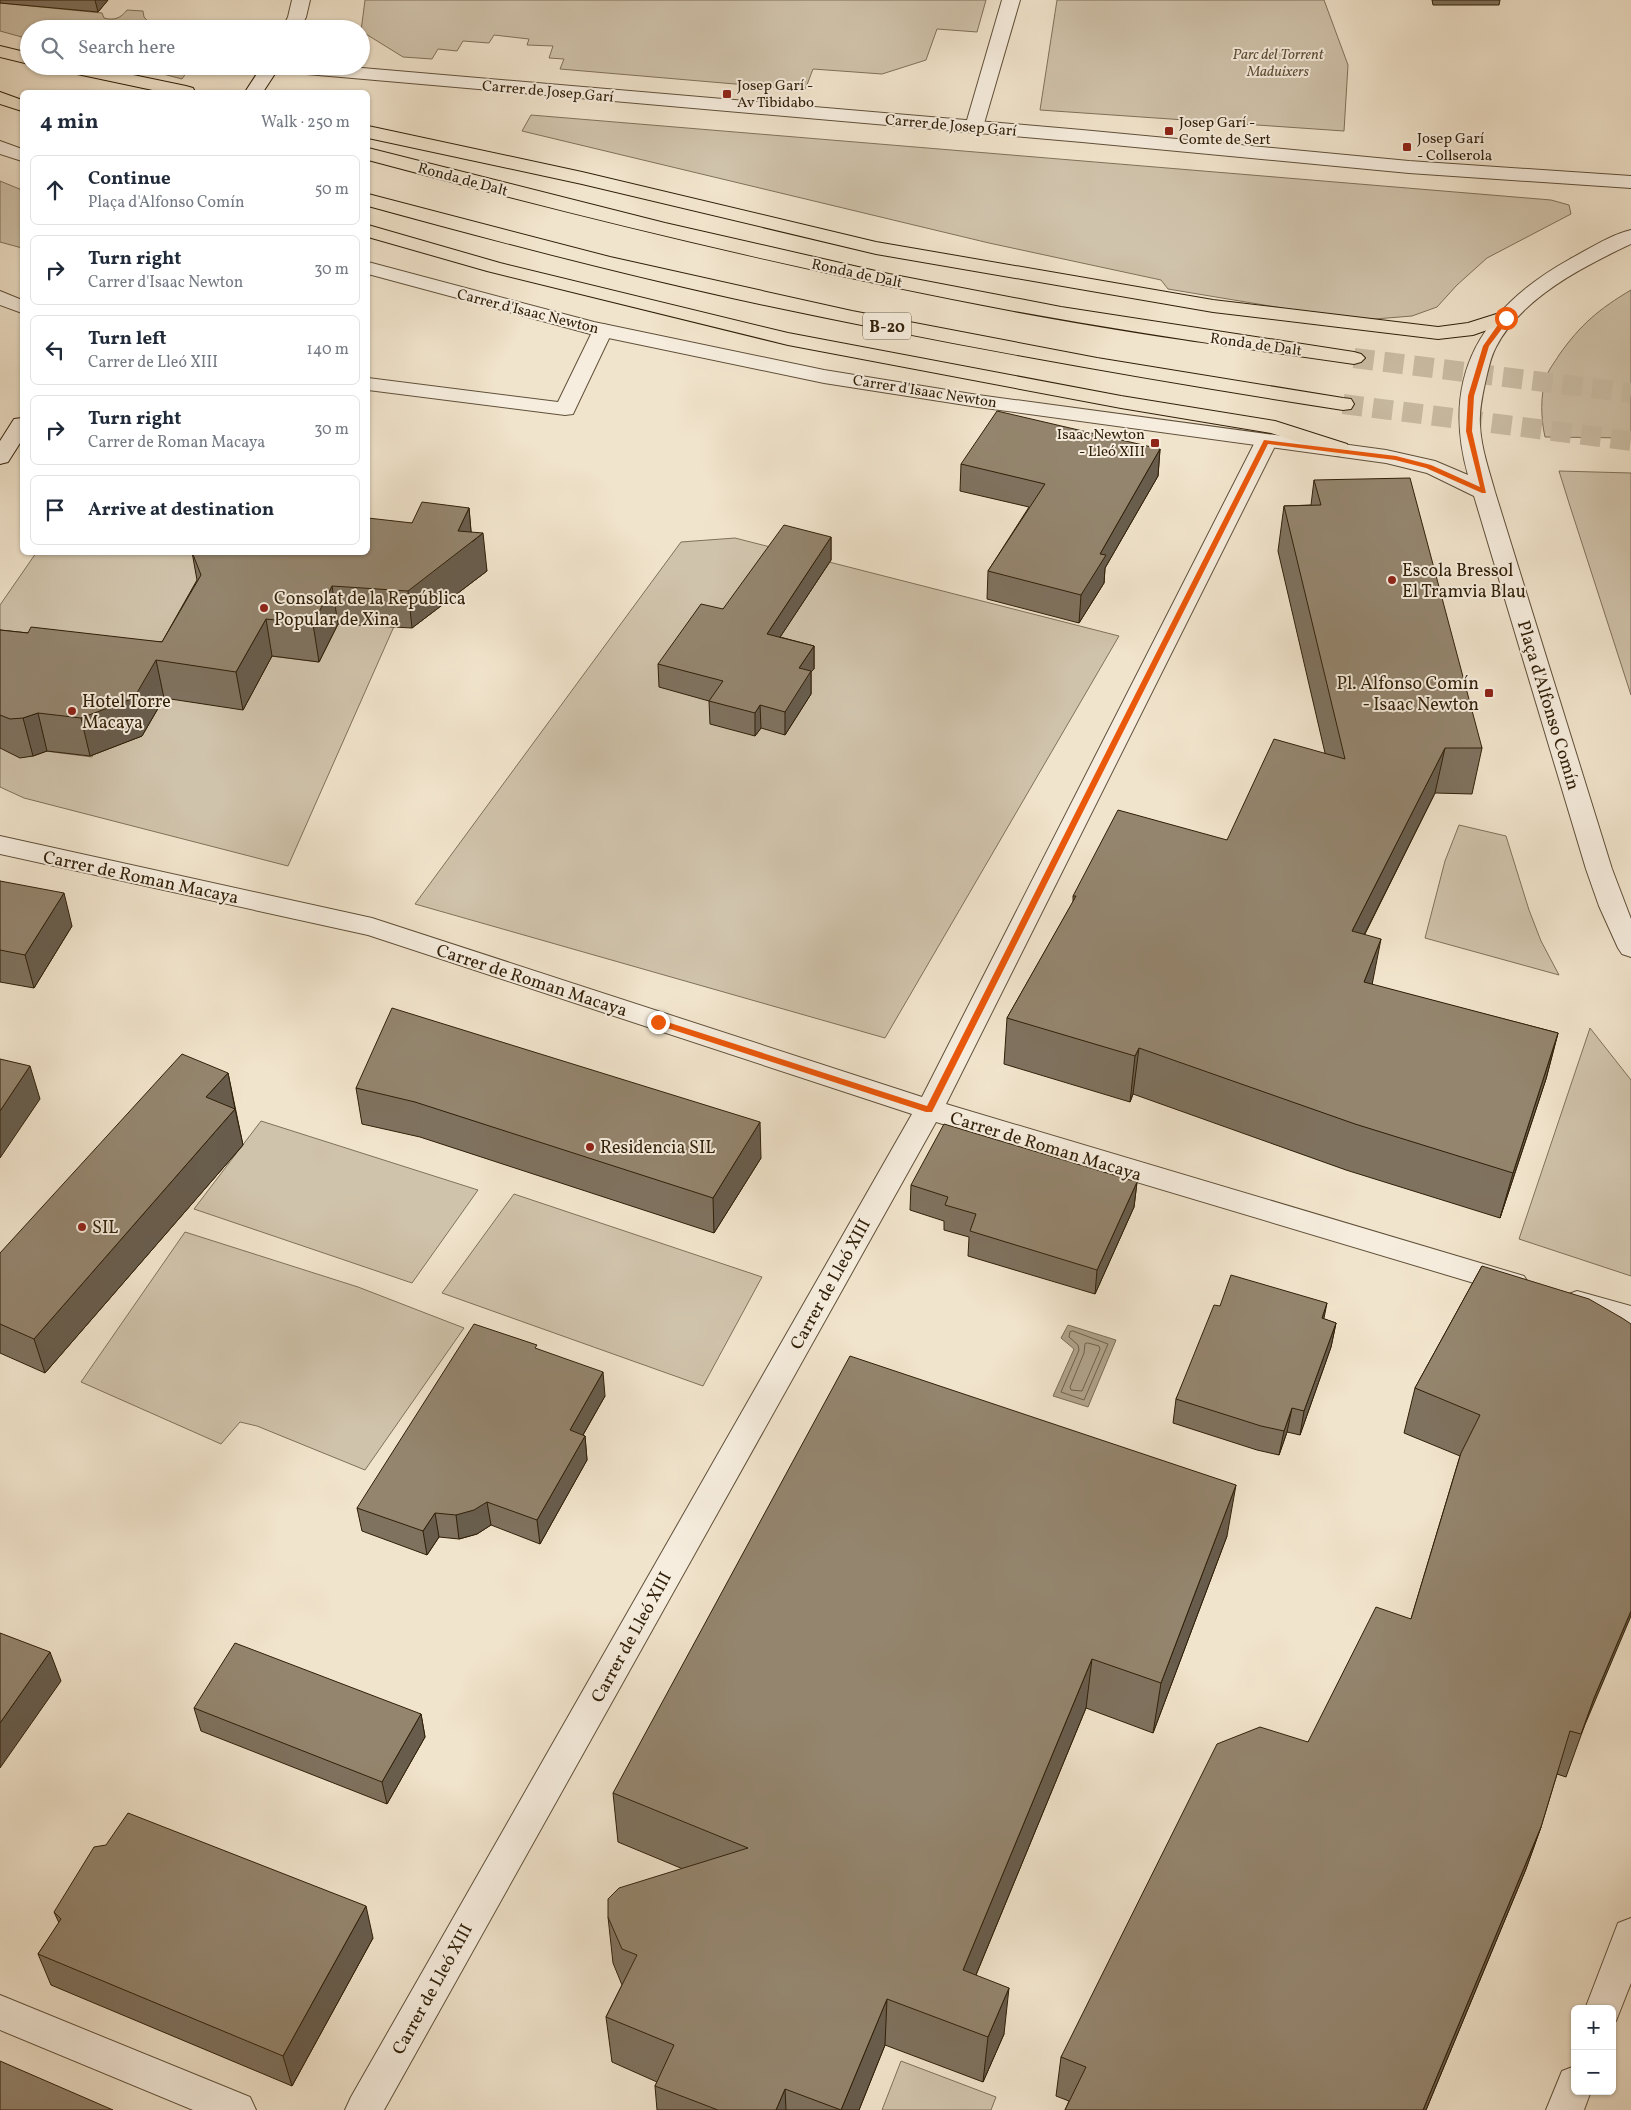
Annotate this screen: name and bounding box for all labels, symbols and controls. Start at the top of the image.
search box [20,20,370,75]
icon: search [38,34,66,62]
text: Search here [78,35,175,61]
park label: Parc del Torrent Maduixers [1232,45,1325,83]
street label: Carrer de Josep Garí [481,76,615,109]
place label: Josep Garí - Av Tibidabo [737,76,814,114]
marker: Josep Garí - Av Tibidabo [721,88,733,100]
text: 4 min [40,108,99,137]
street label: Carrer de Josep Garí [884,110,1018,143]
text: Walk · 250 m [261,112,350,134]
place label: Josep Garí - Comte de Sert [1179,113,1271,151]
marker: Josep Garí - Comte de Sert [1163,125,1175,137]
place label: Josep Garí - Collserola [1417,129,1492,167]
marker: Josep Garí - Collserola [1401,141,1413,153]
street label: Ronda de Dalt [415,158,510,203]
text: Continue [88,166,171,192]
icon: ahead [41,176,69,204]
text: 50 m [315,179,349,201]
text: Plaça d'Alfonso Comín [88,192,245,214]
text: Turn right [88,246,181,272]
street label: Ronda de Dalt [809,255,904,294]
icon: right [41,256,69,284]
text: 30 m [314,259,349,281]
text: Carrer d'Isaac Newton [88,272,243,294]
street label: Carrer d'Isaac Newton [454,285,601,340]
route start [1495,307,1518,330]
road number: B-20 [863,312,911,340]
text: Turn left [88,326,167,352]
street label: Ronda de Dalt [1208,329,1303,362]
icon: left [41,336,69,364]
text: 140 m [307,339,349,361]
text: Carrer de Lleó XIII [88,352,218,374]
street label: Carrer d'Isaac Newton [851,371,998,414]
text: Turn right [88,406,181,432]
icon: right [41,416,69,444]
text: 30 m [314,419,349,441]
place label: Isaac Newton - Lleó XIII [1057,425,1145,463]
text: Carrer de Roman Macaya [88,432,265,454]
marker: Isaac Newton - Lleó XIII [1149,437,1161,449]
icon: arrive [41,496,69,524]
text: Arrive at destination [88,497,274,523]
place label: Escola Bressol El Tramvia Blau [1402,559,1526,605]
marker: Escola Bressol El Tramvia Blau [1386,574,1398,586]
place label: Consolat de la República Popular de Xina [274,587,466,633]
marker: Consolat de la República Popular de Xina [258,602,270,614]
street label: Plaça d'Alfonso Comín [1510,618,1585,794]
place label: Pl. Alfonso Comín - Isaac Newton [1336,672,1479,718]
marker: Pl. Alfonso Comín - Isaac Newton [1483,687,1495,699]
place label: Hotel Torre Macaya [82,690,171,736]
marker: Hotel Torre Macaya [66,705,78,717]
street label: Carrer de Roman Macaya [41,846,241,911]
street label: Carrer de Roman Macaya [433,939,630,1024]
route end [647,1011,670,1034]
street label: Carrer de Roman Macaya [947,1106,1145,1189]
place label: Residencia SIL [600,1136,715,1161]
marker: Residencia SIL [584,1141,596,1153]
street label: Carrer de Lleó XIII [785,1215,878,1355]
place label: SIL [92,1216,118,1241]
marker: SIL [76,1221,88,1233]
street label: Carrer de Lleó XIII [586,1568,679,1708]
street label: Carrer de Lleó XIII [387,1920,480,2060]
map controls [1571,2005,1616,2095]
button: + [1571,2005,1616,2050]
button: − [1571,2050,1616,2095]

